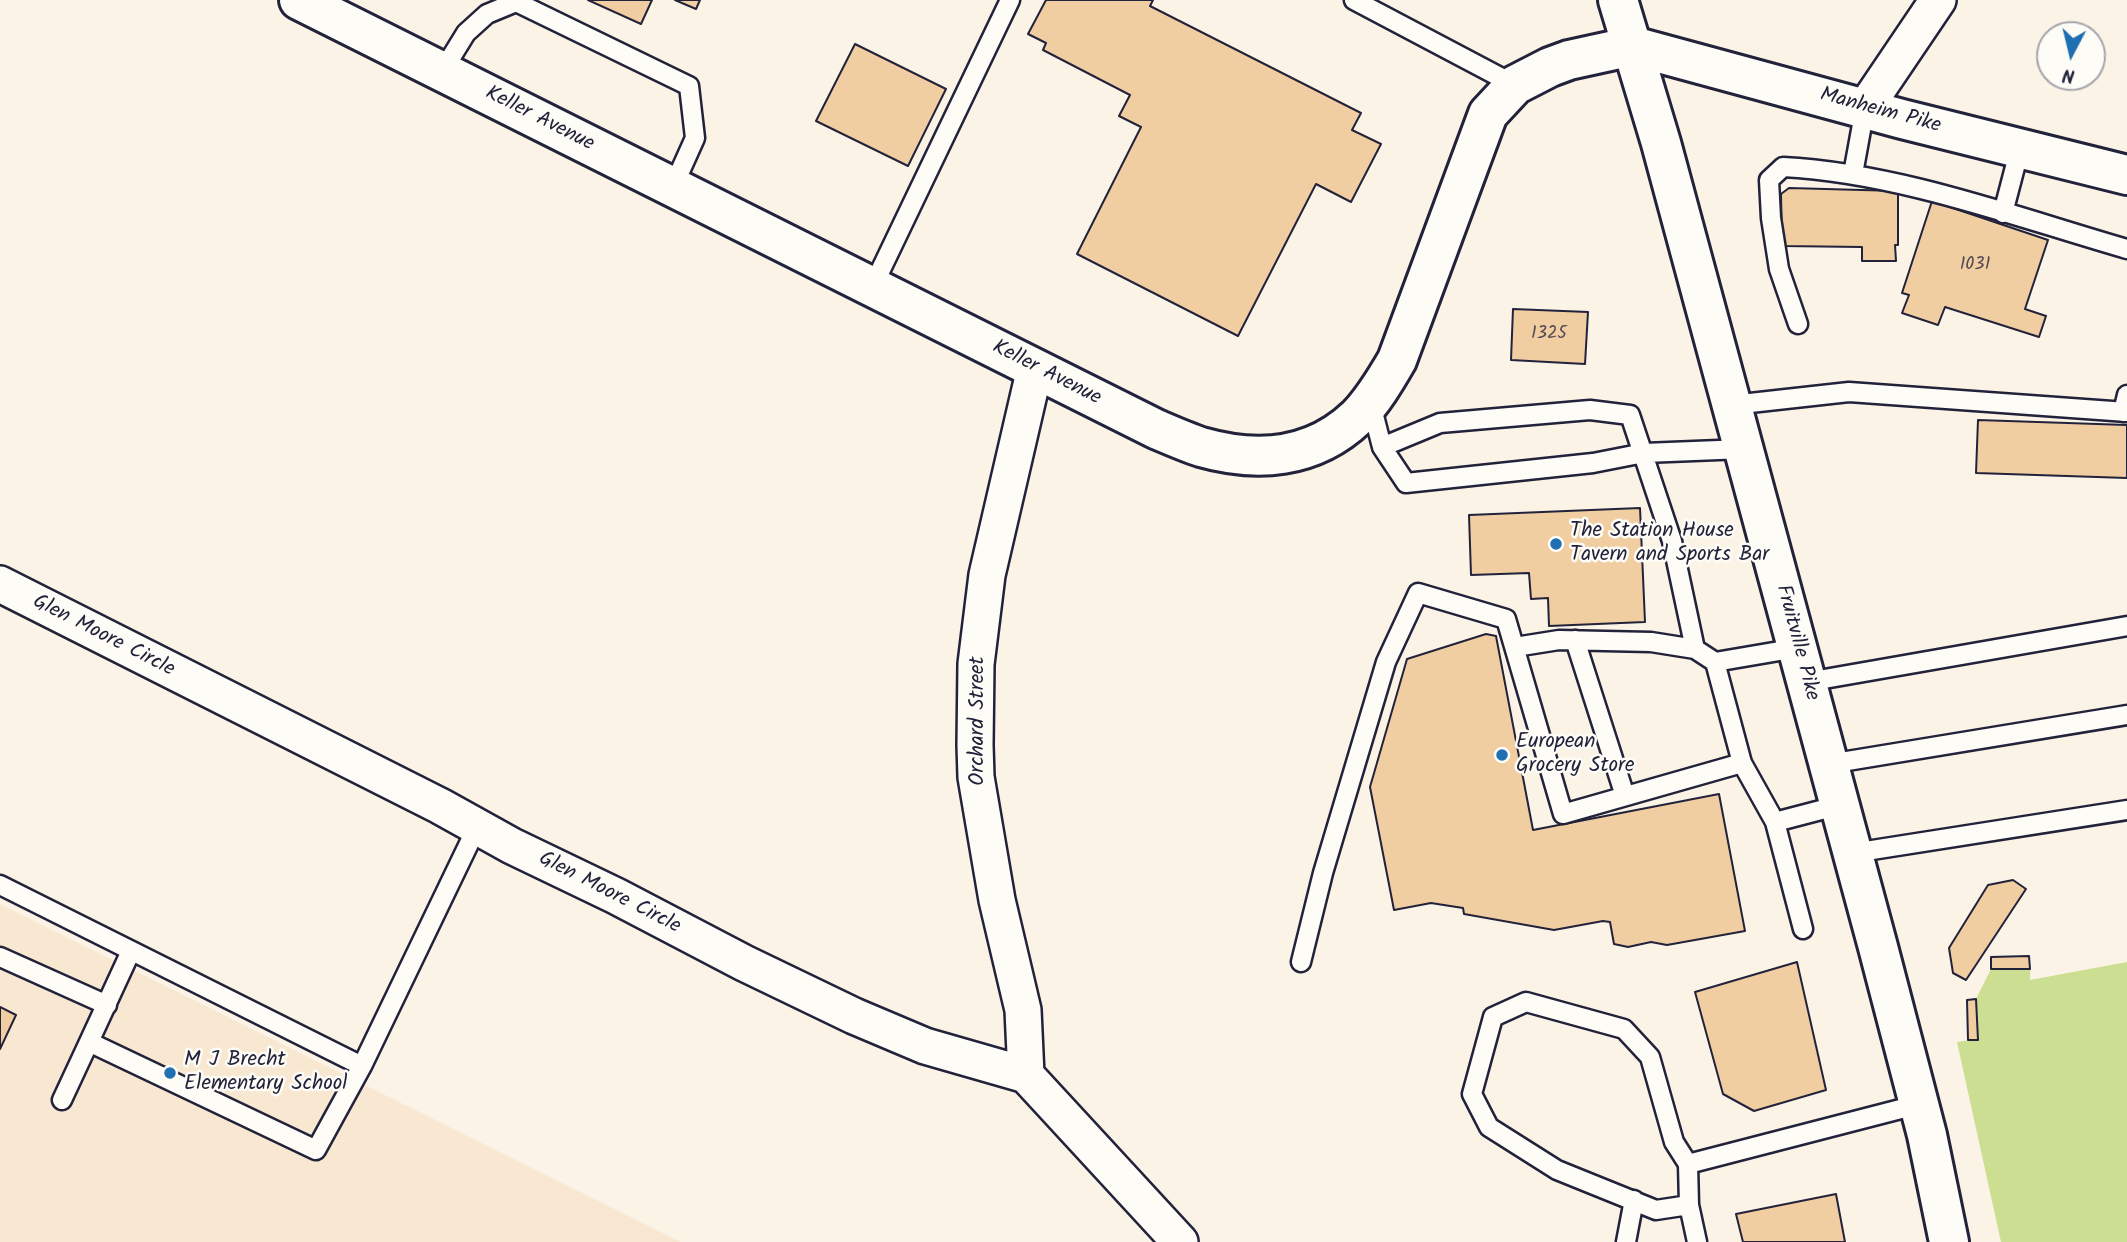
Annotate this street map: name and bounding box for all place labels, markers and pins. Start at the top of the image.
place label: The Station House Tavern and Sports Bar [1570,519,1769,569]
marker: The Station House Tavern and Sports Bar [1548,536,1564,552]
place label: European Grocery Store [1516,730,1635,780]
marker: European Grocery Store [1494,747,1510,763]
place label: M J Brecht Elementary School [184,1048,347,1098]
marker: M J Brecht Elementary School [162,1065,178,1081]

